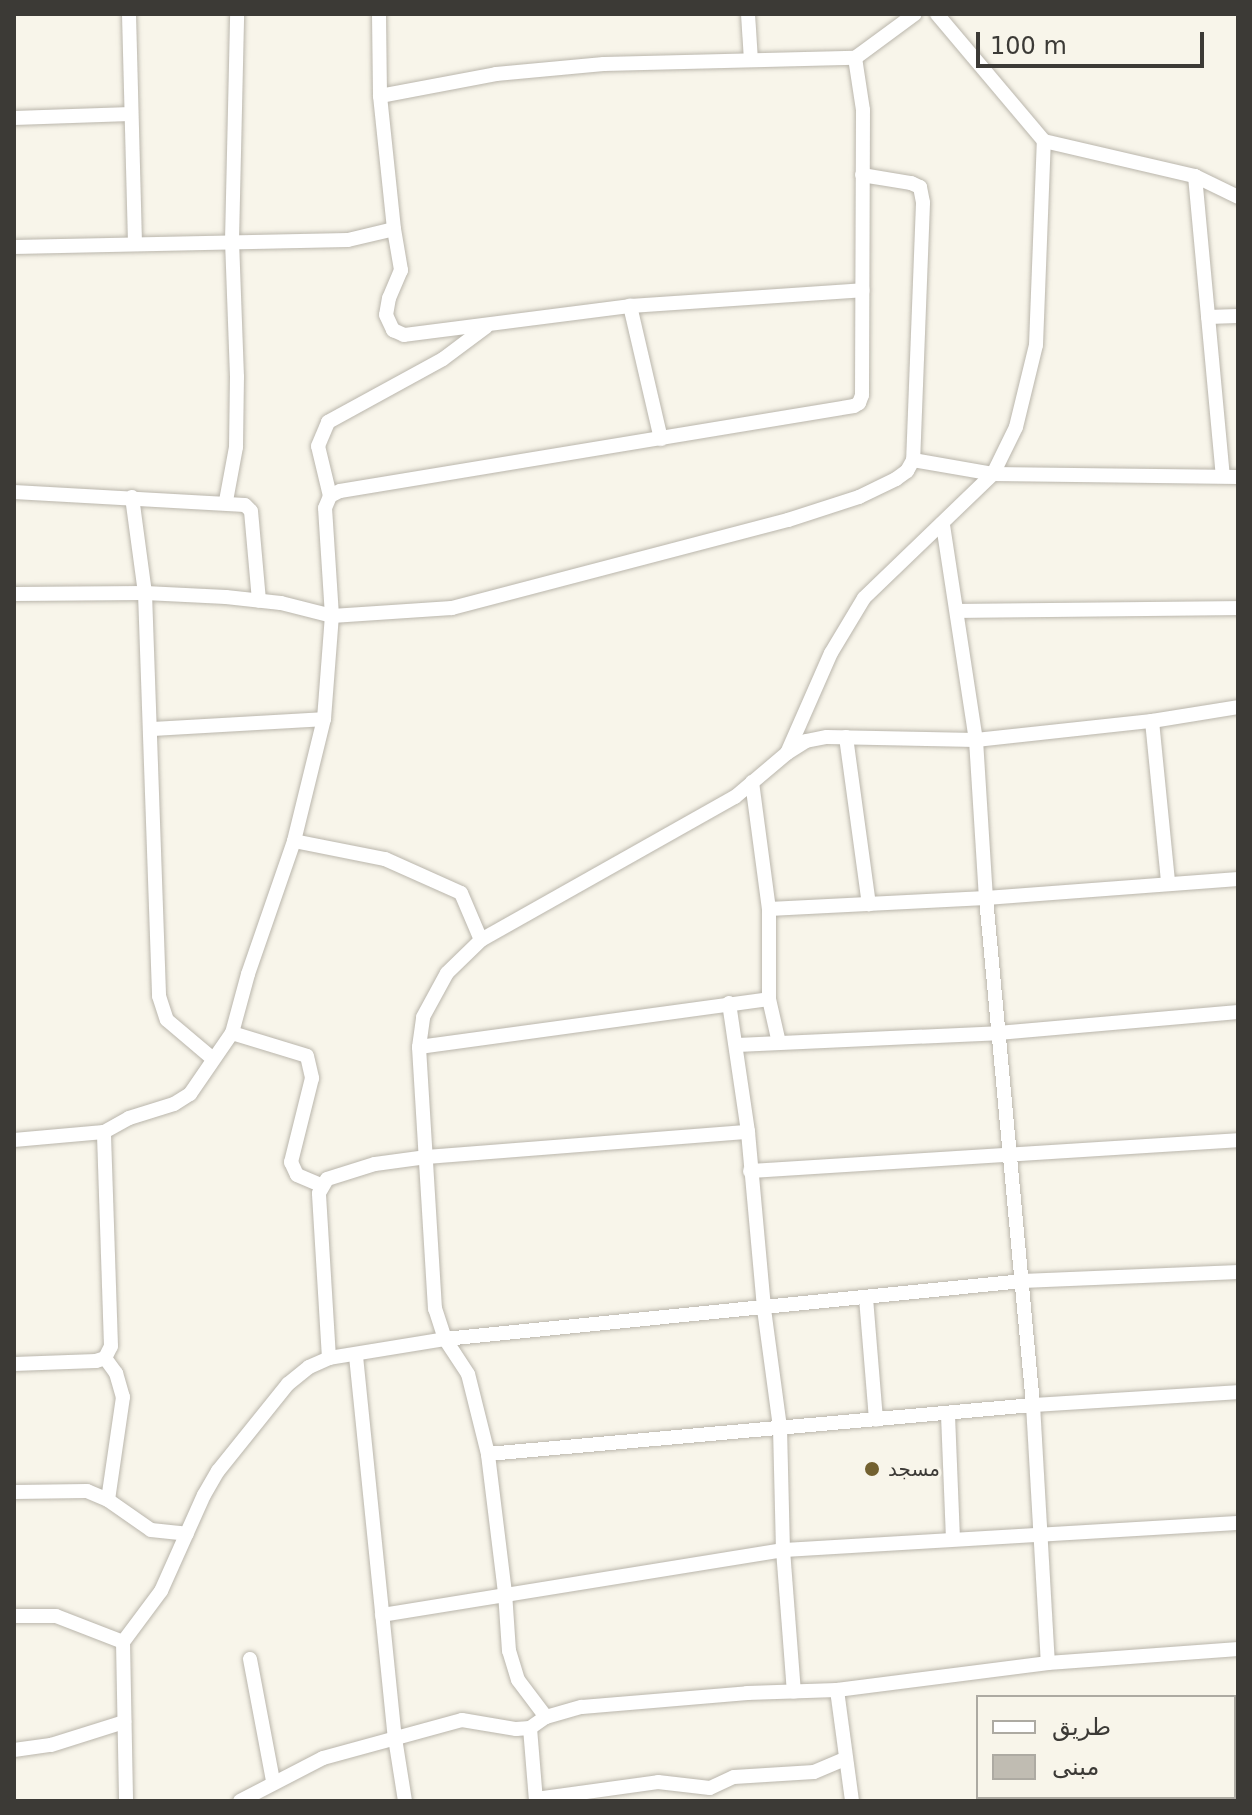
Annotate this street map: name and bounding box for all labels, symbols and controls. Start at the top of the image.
scale bar [980,16,1208,66]
text: 100 m [990,32,1067,60]
place label: مسجد [888,1457,940,1481]
marker: مسجد [863,1460,881,1478]
legend [976,1695,1236,1799]
text: طريق [1052,1713,1111,1741]
text: مبنى [1052,1753,1099,1781]

